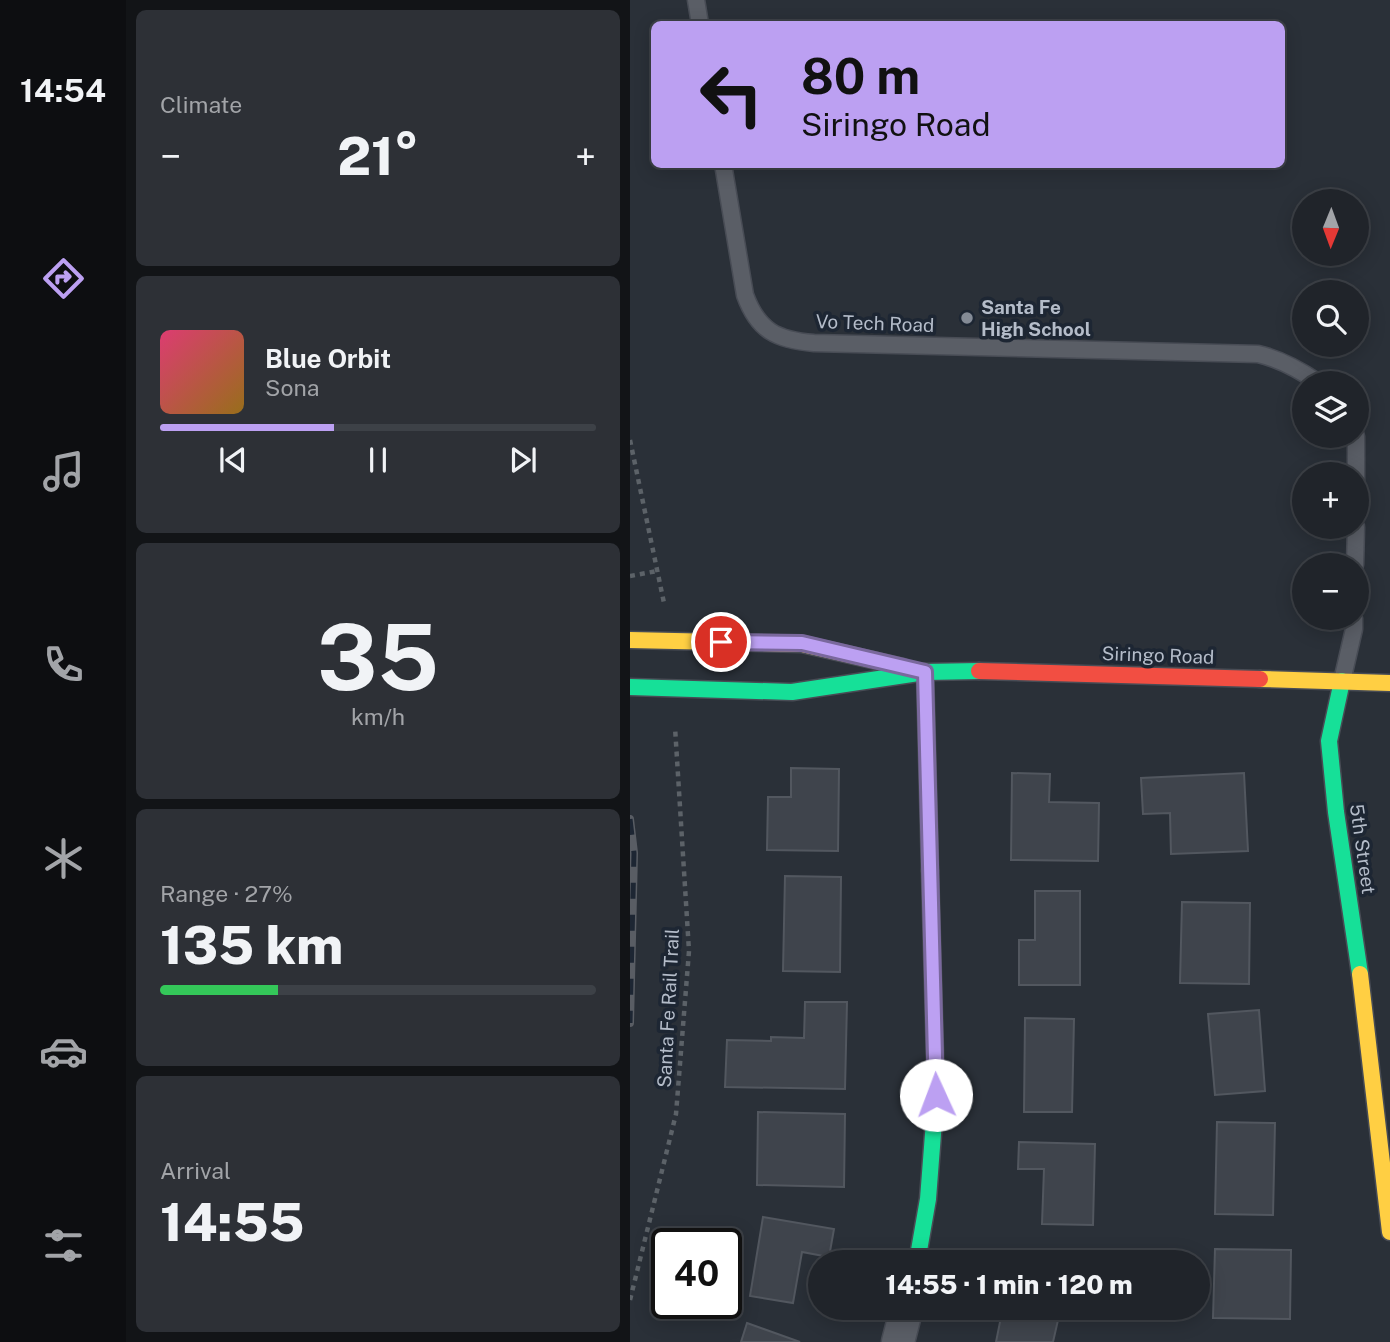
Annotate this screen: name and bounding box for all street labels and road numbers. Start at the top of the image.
street label: Vo Tech Road [815,310,935,336]
street label: Siringo Road [1101,642,1215,668]
street label: 5th Street [1346,803,1380,895]
street label: Santa Fe Rail Trail [653,928,683,1088]

